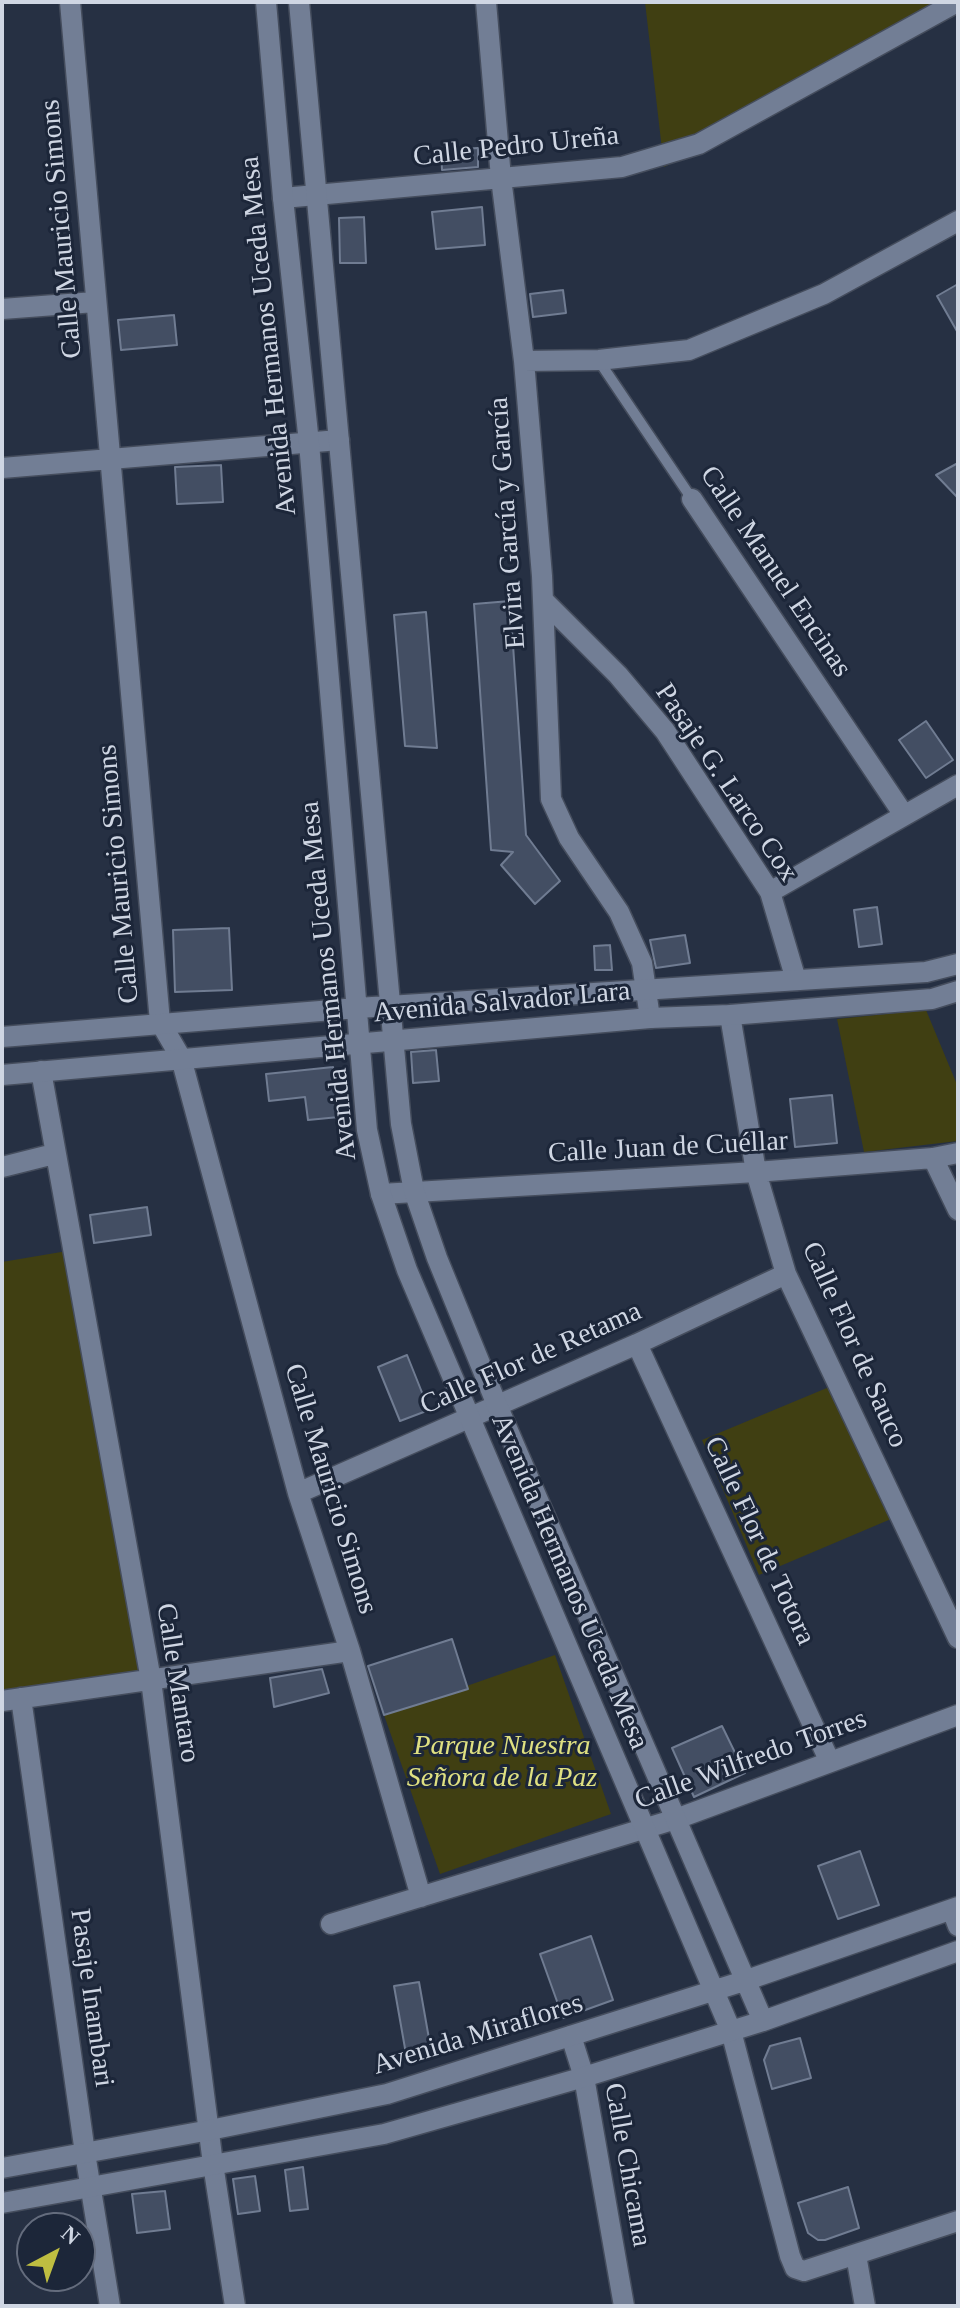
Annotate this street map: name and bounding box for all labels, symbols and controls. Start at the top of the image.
street label: Calle Mauricio Simons [34,98,90,360]
street label: Calle Pedro Ureña [411,119,621,175]
street label: Avenida Hermanos Uceda Mesa [233,155,305,517]
street label: Elvira García y García [482,396,534,650]
street label: Calle Manuel Encinas [692,460,858,684]
street label: Pasaje G. Larco Cox [647,678,805,888]
street label: Calle Mauricio Simons [91,743,147,1005]
street label: Avenida Hermanos Uceda Mesa [293,800,365,1162]
street label: Avenida Salvador Lara [372,975,632,1031]
street label: Calle Juan de Cuéllar [547,1125,789,1171]
street label: Calle Flor de Sauco [794,1237,914,1453]
street label: Calle Flor de Retama [415,1295,647,1423]
street label: Calle Mauricio Simons [276,1360,384,1618]
street label: Avenida Hermanos Uceda Mesa [483,1409,655,1755]
street label: Calle Flor de Totora [696,1432,822,1650]
street label: Calle Mantaro [148,1601,206,1765]
street label: Calle Wilfredo Torres [631,1702,871,1818]
park label: Parque Nuestra Señora de la Paz [407,1730,597,1796]
street label: Pasaje Inambari [62,1907,120,2089]
street label: Avenida Miraflores [369,1987,587,2083]
street label: Calle Chicama [596,2081,658,2249]
north arrow [16,2212,96,2292]
text: N [57,2220,85,2250]

